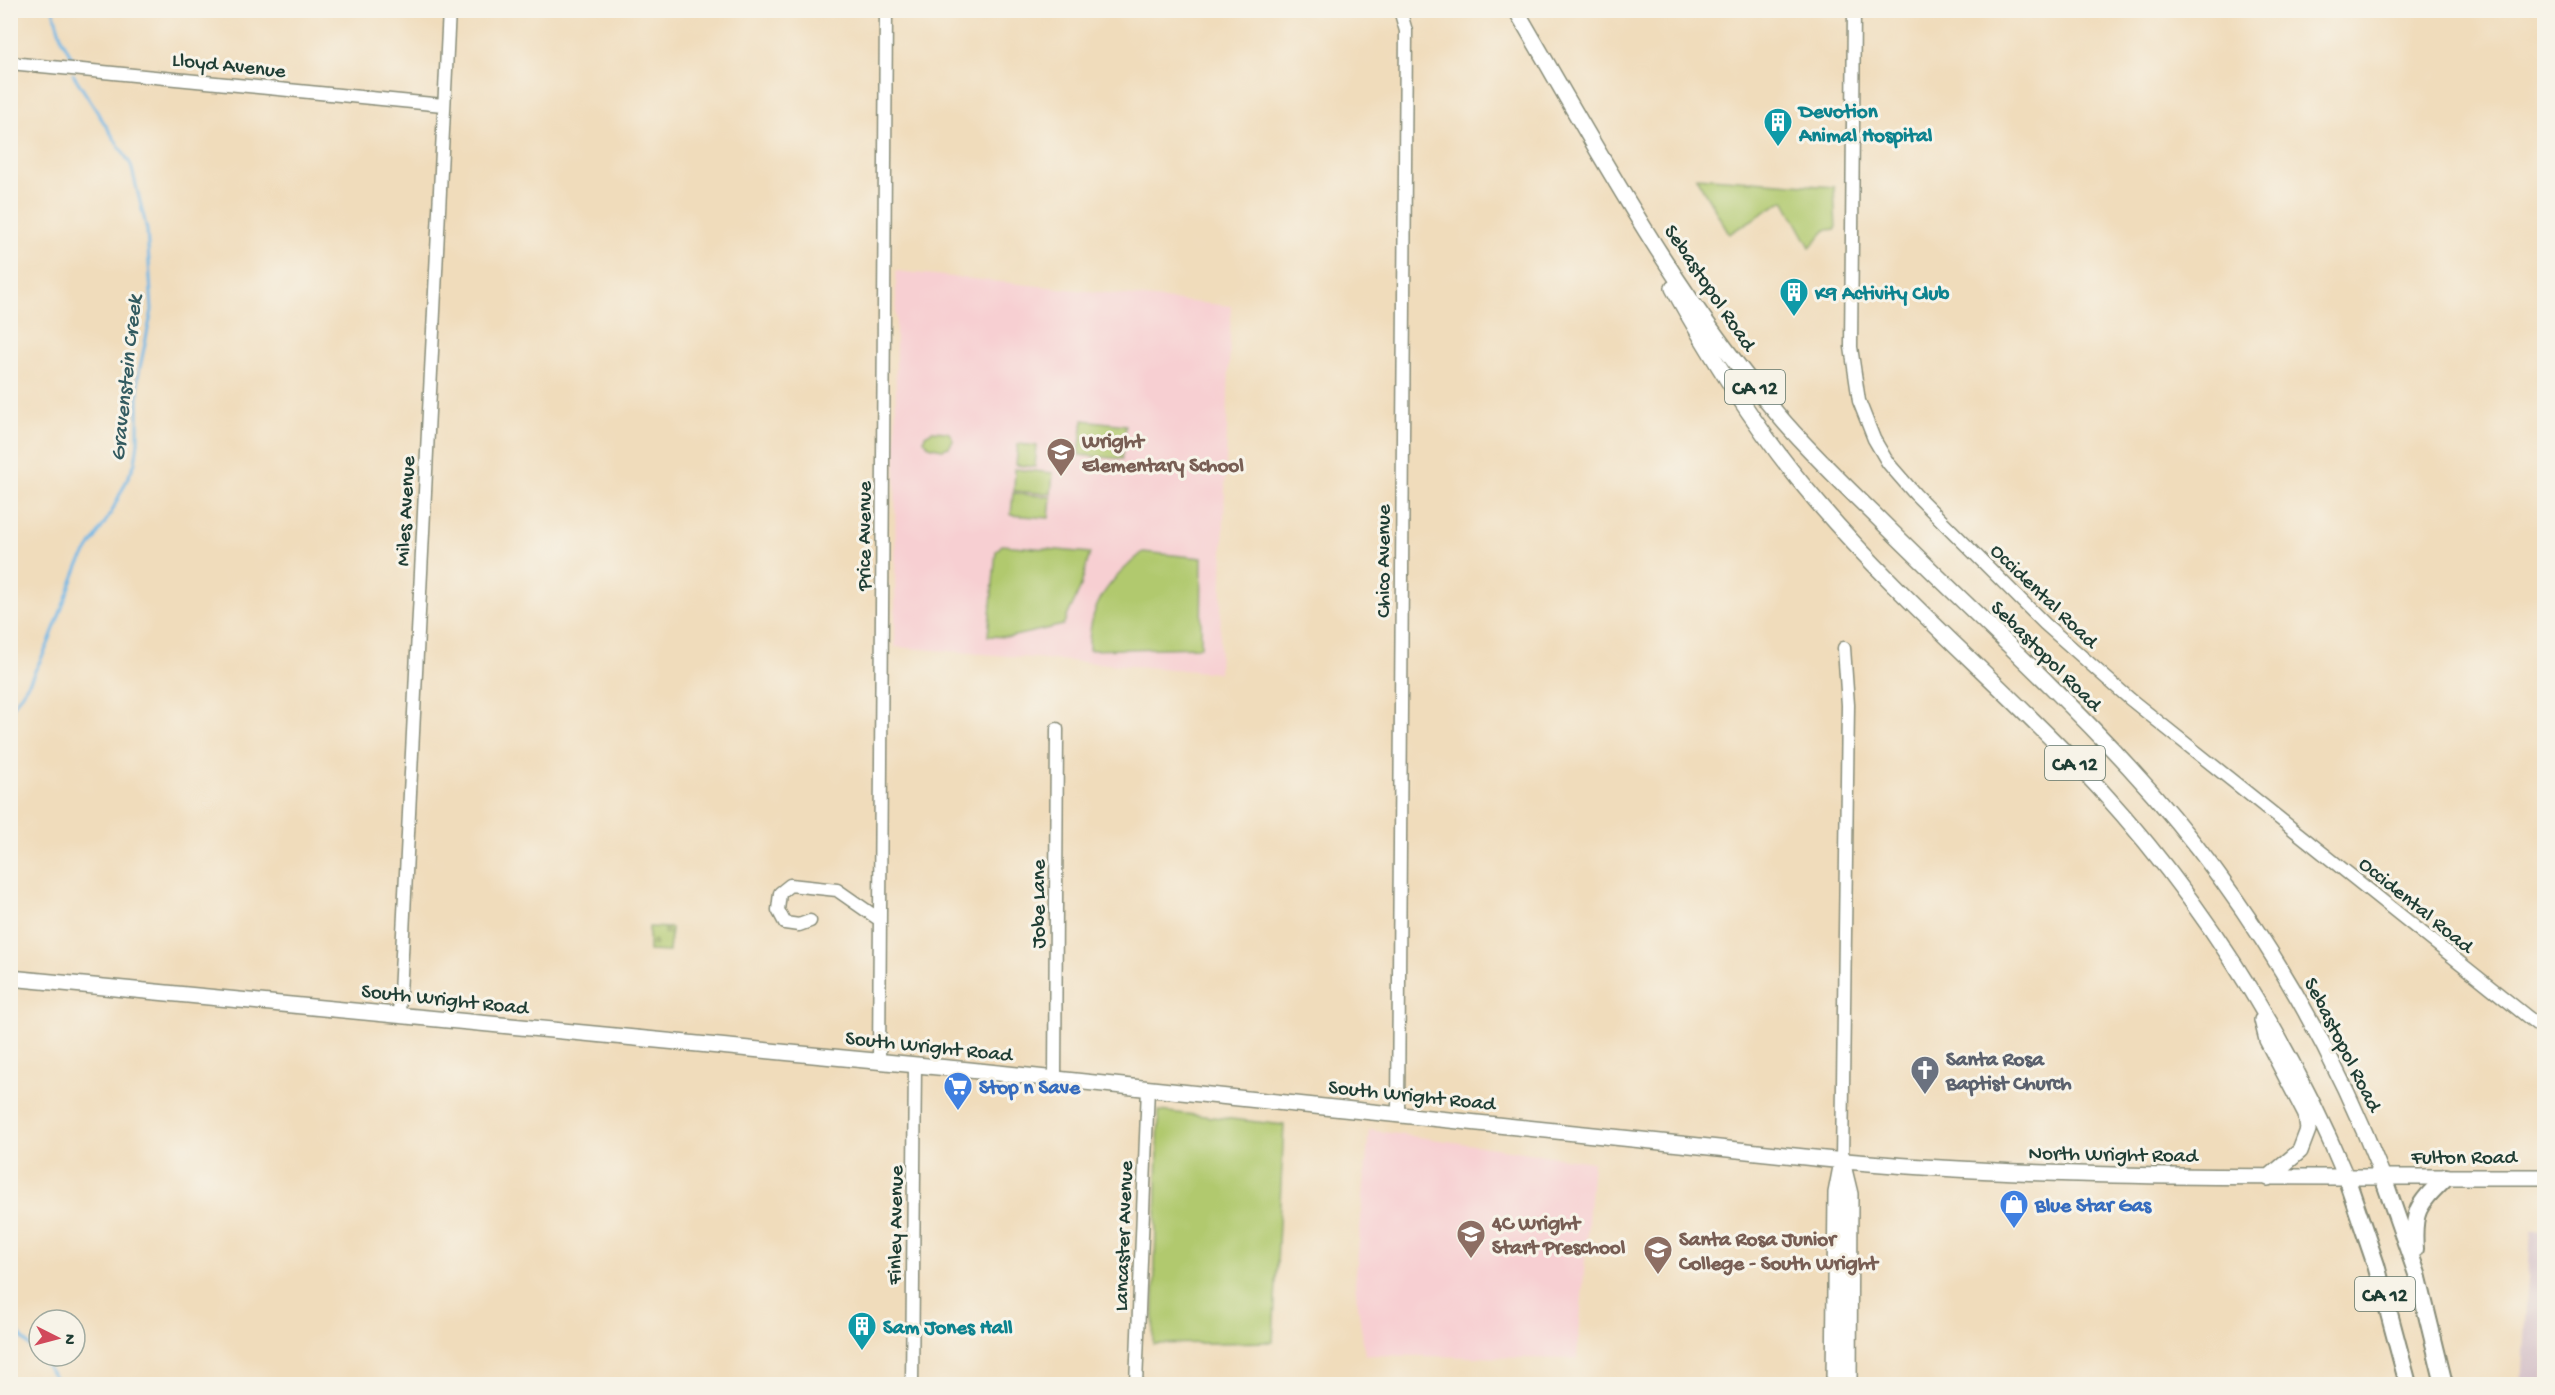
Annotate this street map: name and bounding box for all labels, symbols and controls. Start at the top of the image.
street label: Lloyd Avenue [171,49,288,86]
place label: Devotion Animal Hospital [1797,101,1933,150]
building icon: Devotion Animal Hospital [1762,106,1794,148]
street label: Sebastopol Road [1657,221,1761,358]
building icon: K9 Activity Club [1778,276,1810,318]
place label: K9 Activity Club [1814,283,1949,308]
water label: Gravenstein Creek [106,292,150,463]
road number: CA 12 [1725,370,1785,404]
place label: Wright Elementary School [1081,431,1244,480]
school or university icon: Wright Elementary School [1045,436,1077,478]
street label: Miles Avenue [392,454,423,567]
street label: Price Avenue [854,480,879,592]
street label: Chico Avenue [1373,503,1398,618]
street label: Occidental Road [1983,540,2103,656]
street label: Sebastopol Road [1984,597,2107,720]
road number: CA 12 [2045,746,2105,780]
street label: Occidental Road [2352,853,2478,962]
street label: Jobe Lane [1028,858,1053,949]
street label: Sebastopol Road [2296,974,2386,1118]
street label: South Wright Road [360,980,531,1023]
street label: South Wright Road [844,1027,1015,1070]
place label: Santa Rosa Baptist Church [1945,1049,2072,1098]
church icon: Santa Rosa Baptist Church [1909,1054,1941,1096]
supermarket icon: Stop n Save [942,1070,974,1112]
street label: South Wright Road [1327,1076,1498,1119]
place label: Stop n Save [979,1077,1081,1102]
street label: North Wright Road [2028,1143,2200,1171]
street label: Fulton Road [2410,1147,2518,1172]
street label: Lancaster Avenue [1110,1159,1141,1312]
street label: Finley Avenue [884,1164,911,1286]
shop icon: Blue Star Gas [1998,1188,2030,1230]
place label: Blue Star Gas [2034,1195,2152,1220]
place label: 4C Wright Start Preschool [1491,1213,1626,1262]
school or university icon: 4C Wright Start Preschool [1455,1218,1487,1260]
place label: Santa Rosa Junior College - South Wright [1678,1229,1880,1278]
school or university icon: Santa Rosa Junior College - South Wright [1642,1234,1674,1276]
road number: CA 12 [2355,1277,2415,1311]
north arrow [27,1308,87,1368]
building icon: Sam Jones Hall [846,1310,878,1352]
place label: Sam Jones Hall [883,1317,1013,1342]
text: N [58,1333,78,1346]

